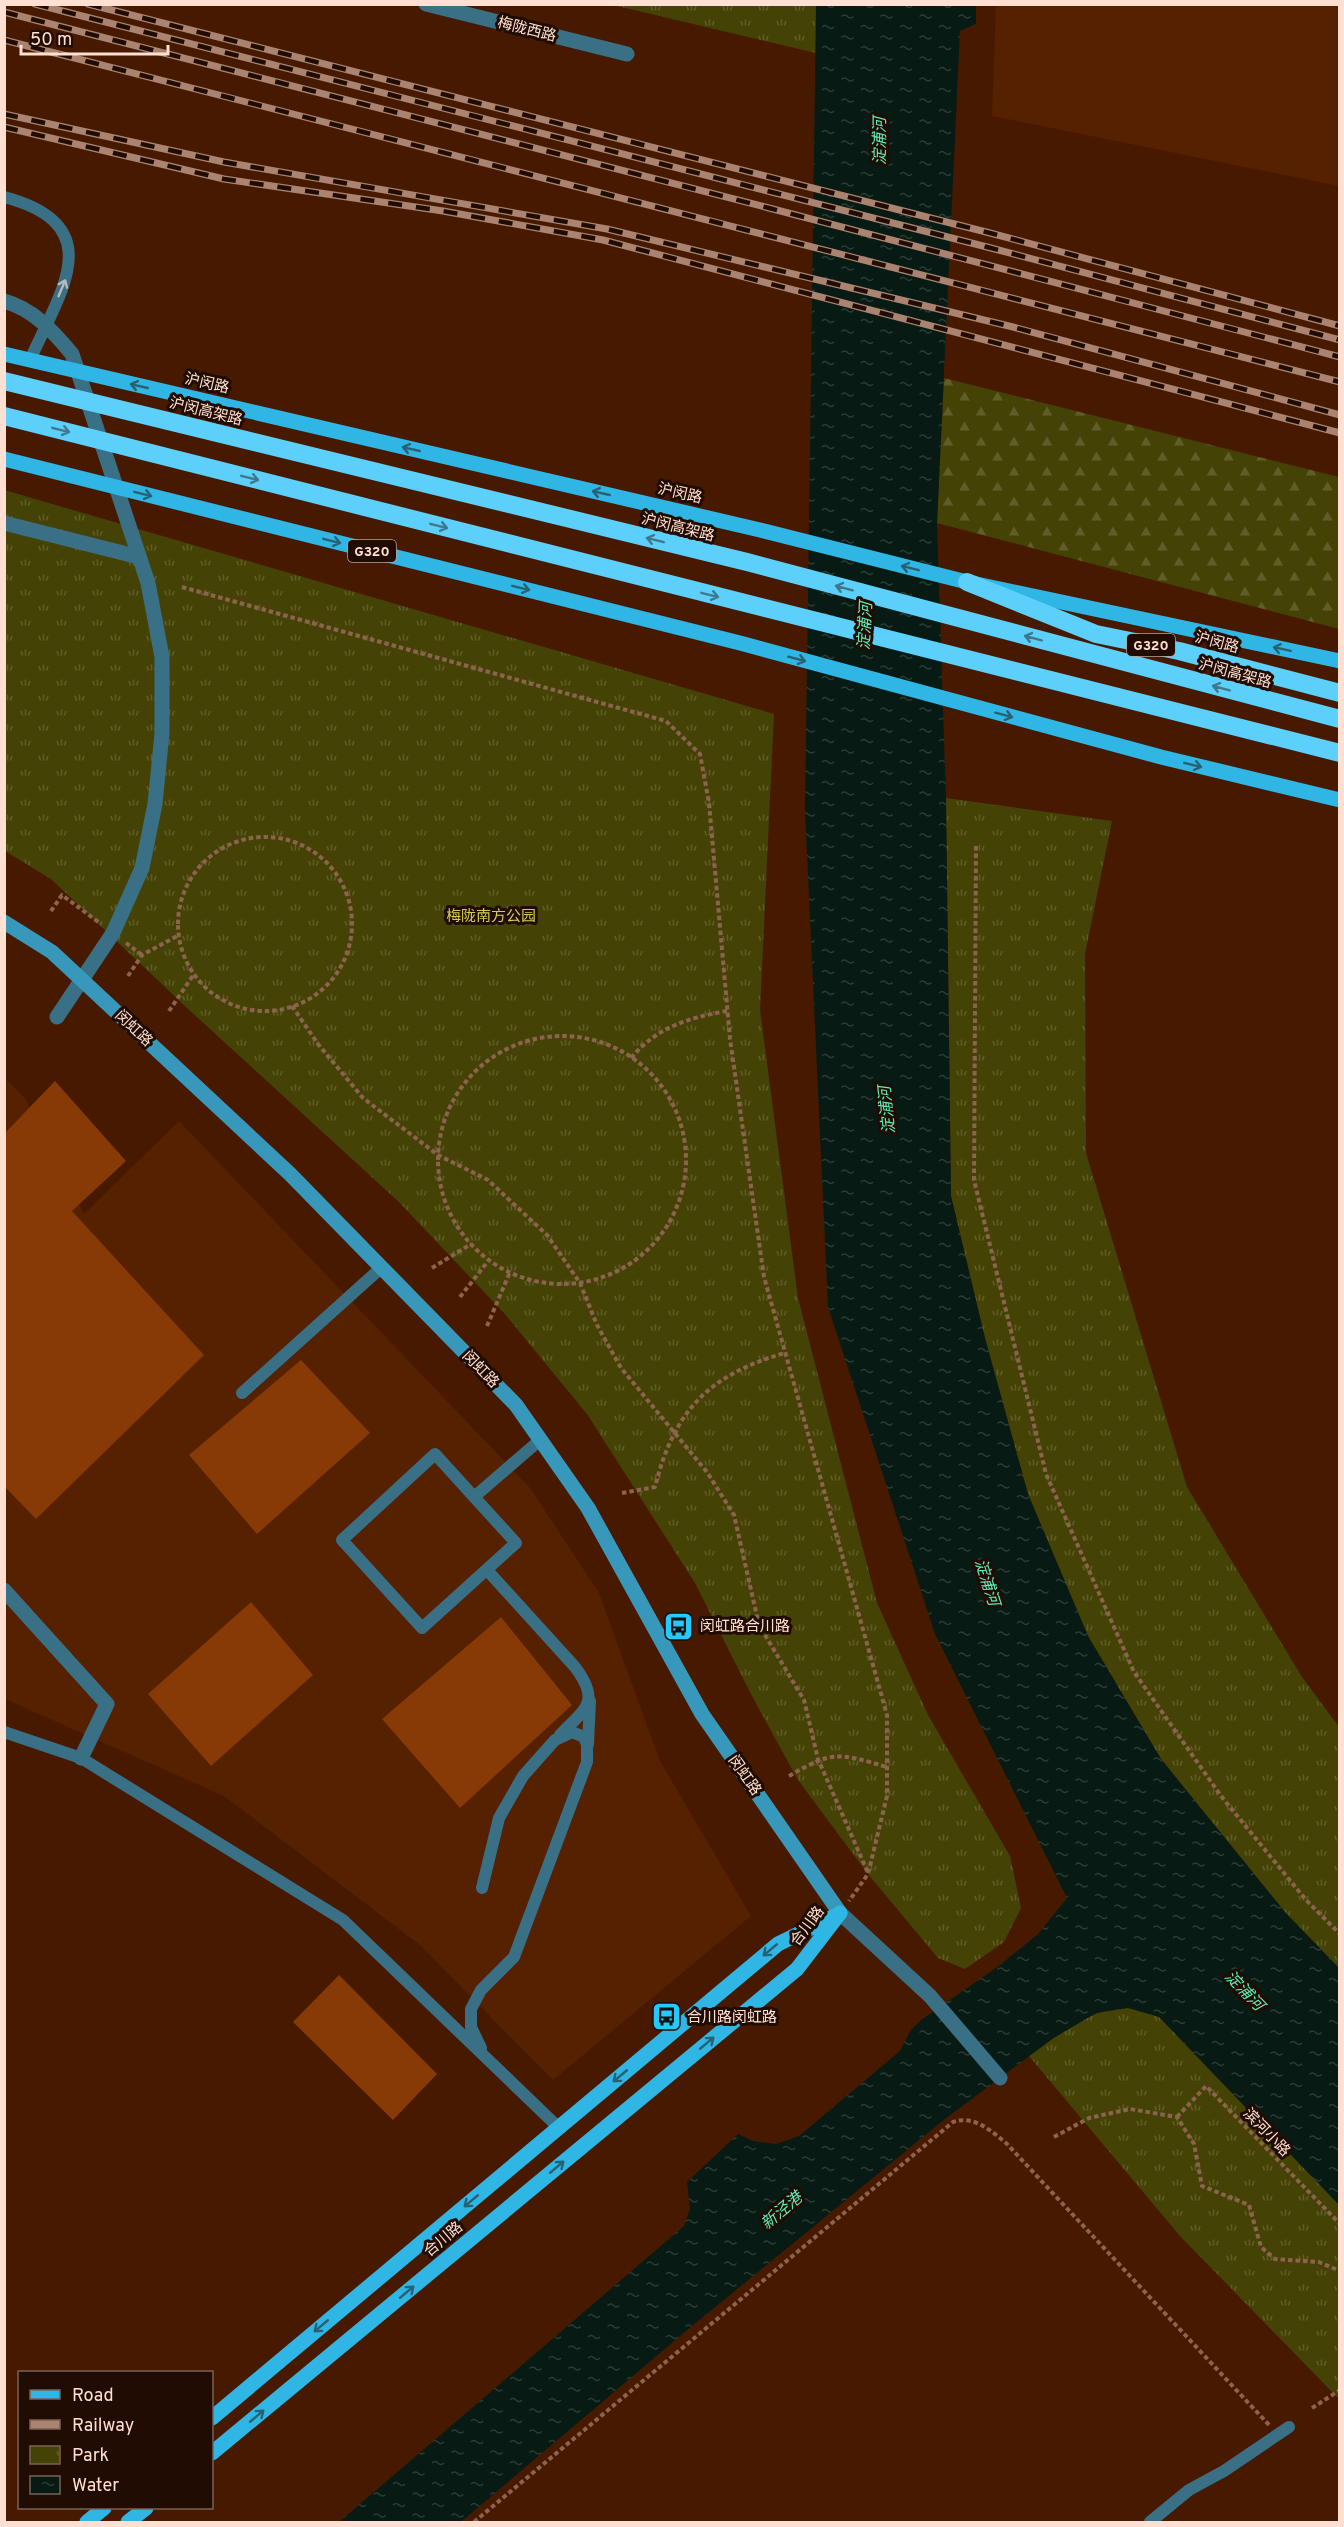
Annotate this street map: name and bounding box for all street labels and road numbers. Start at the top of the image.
street label: 梅陇西路 [495,14,558,47]
street label: 沪闵路 [183,370,231,399]
street label: 沪闵高架路 [167,394,244,431]
street label: 沪闵路 [656,480,704,509]
street label: 沪闵高架路 [639,510,716,547]
road number: G320 [348,540,396,562]
street label: 沪闵路 [1192,628,1241,658]
road number: G320 [1127,634,1175,656]
street label: 沪闵高架路 [1196,656,1273,693]
street label: 闵虹路 [110,1007,156,1051]
street label: 闵虹路 [457,1347,502,1393]
street label: 闵虹路 [723,1752,764,1800]
street label: 合川路 [787,1903,829,1951]
street label: 滨河小路 [1238,2105,1294,2161]
street label: 合川路 [421,2218,467,2262]

